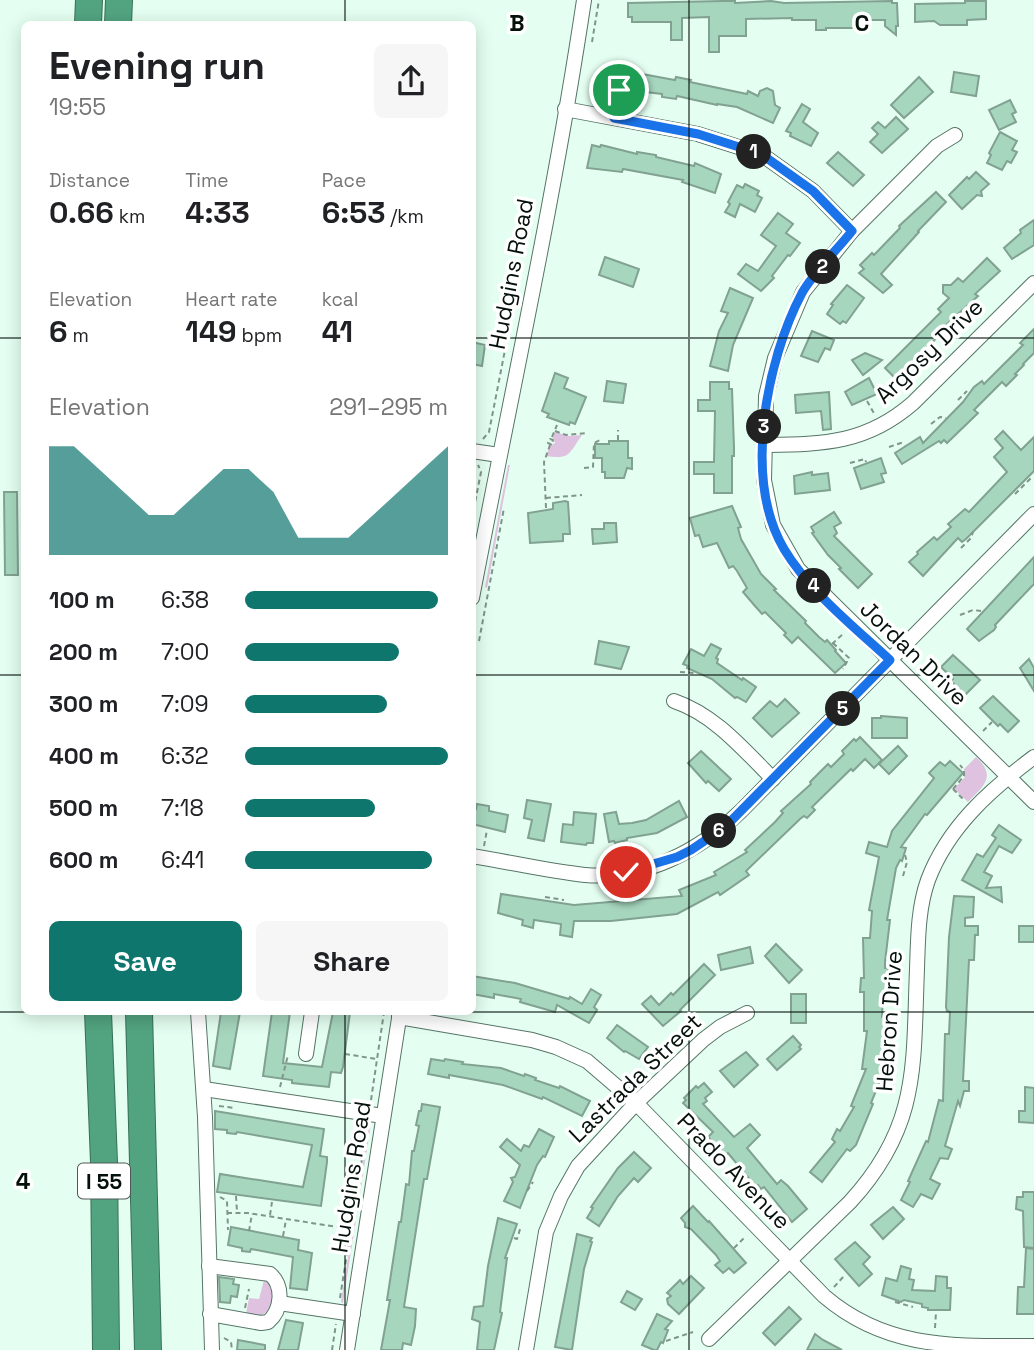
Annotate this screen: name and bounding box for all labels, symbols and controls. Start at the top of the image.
text: B [509,8,525,38]
text: C [855,8,869,38]
text: Evening run [49,42,265,90]
button: share [374,44,448,118]
pin [589,60,649,120]
icon: arrive [600,71,638,109]
text: 19:55 [49,92,106,122]
pin: 1 [736,134,772,170]
text: 1 [749,139,758,164]
text: Distance [49,168,130,193]
text: Time [185,168,229,193]
text: Pace [322,168,366,193]
text: 0.66 [49,193,114,232]
text: 4:33 [185,193,250,232]
text: 6:53 [322,193,385,232]
street label: Hudgins Road [482,196,540,352]
text: km [114,204,145,229]
text: /km [385,204,424,229]
pin: 2 [806,250,840,284]
text: 2 [817,254,828,279]
text: Elevation [49,287,132,312]
text: Heart rate [185,287,278,312]
text: kcal [322,287,358,312]
street label: Argosy Drive [869,292,989,410]
text: 6 [49,312,68,351]
text: 149 [185,312,237,351]
text: 41 [322,312,353,351]
text: m [68,323,89,348]
text: bpm [237,323,282,348]
text: Elevation [49,392,150,422]
text: 291–295 m [329,392,448,422]
pin: 3 [746,410,782,444]
text: 3 [758,414,769,439]
pin: 4 [796,568,832,604]
text: 4 [807,573,820,598]
text: 100 m [49,585,115,615]
text: 6:38 [161,585,209,615]
street label: Jordan Drive [854,594,974,712]
text: 200 m [49,637,118,667]
text: 7:00 [161,637,209,667]
text: 300 m [49,689,118,719]
text: 7:09 [161,689,209,719]
pin: 5 [826,692,860,726]
text: 5 [837,696,848,721]
text: 400 m [49,741,119,771]
text: 6:32 [161,741,209,771]
text: 500 m [49,793,118,823]
text: 7:18 [161,793,204,823]
pin: 6 [702,814,736,848]
text: 6 [713,818,724,843]
pin [596,842,656,902]
text: 600 m [49,845,119,875]
text: 6:41 [161,845,204,875]
icon: check [607,853,645,891]
button: Save [49,921,242,1001]
button: Share [256,921,448,1001]
street label: Hebron Drive [869,950,909,1092]
street label: Lastrada Street [562,1007,708,1149]
street label: Hudgins Road [324,1099,378,1255]
street label: Prado Avenue [671,1106,797,1236]
road number: I 55 [78,1164,130,1198]
text: 4 [16,1166,31,1196]

